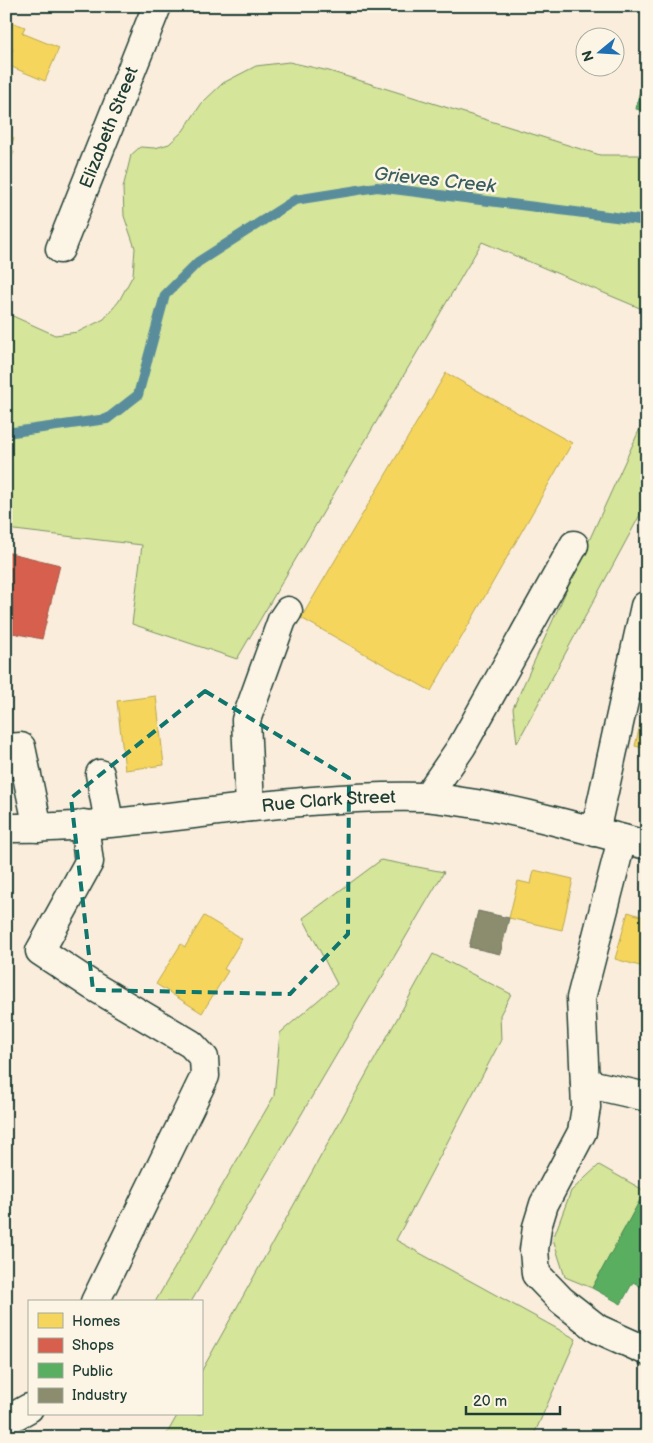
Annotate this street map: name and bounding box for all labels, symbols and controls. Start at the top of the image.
north arrow [576,28,626,78]
text: N [578,48,598,63]
street label: Elizabeth Street [75,63,143,191]
water label: Grieves Creek [373,163,498,198]
street label: Rue Clark Street [260,787,396,817]
legend [28,1300,202,1416]
text: Homes [72,1312,121,1331]
text: Shops [72,1336,115,1355]
text: Public [72,1362,113,1381]
scale bar [466,1383,559,1415]
text: Industry [72,1386,127,1405]
text: 20 m [473,1392,507,1411]

